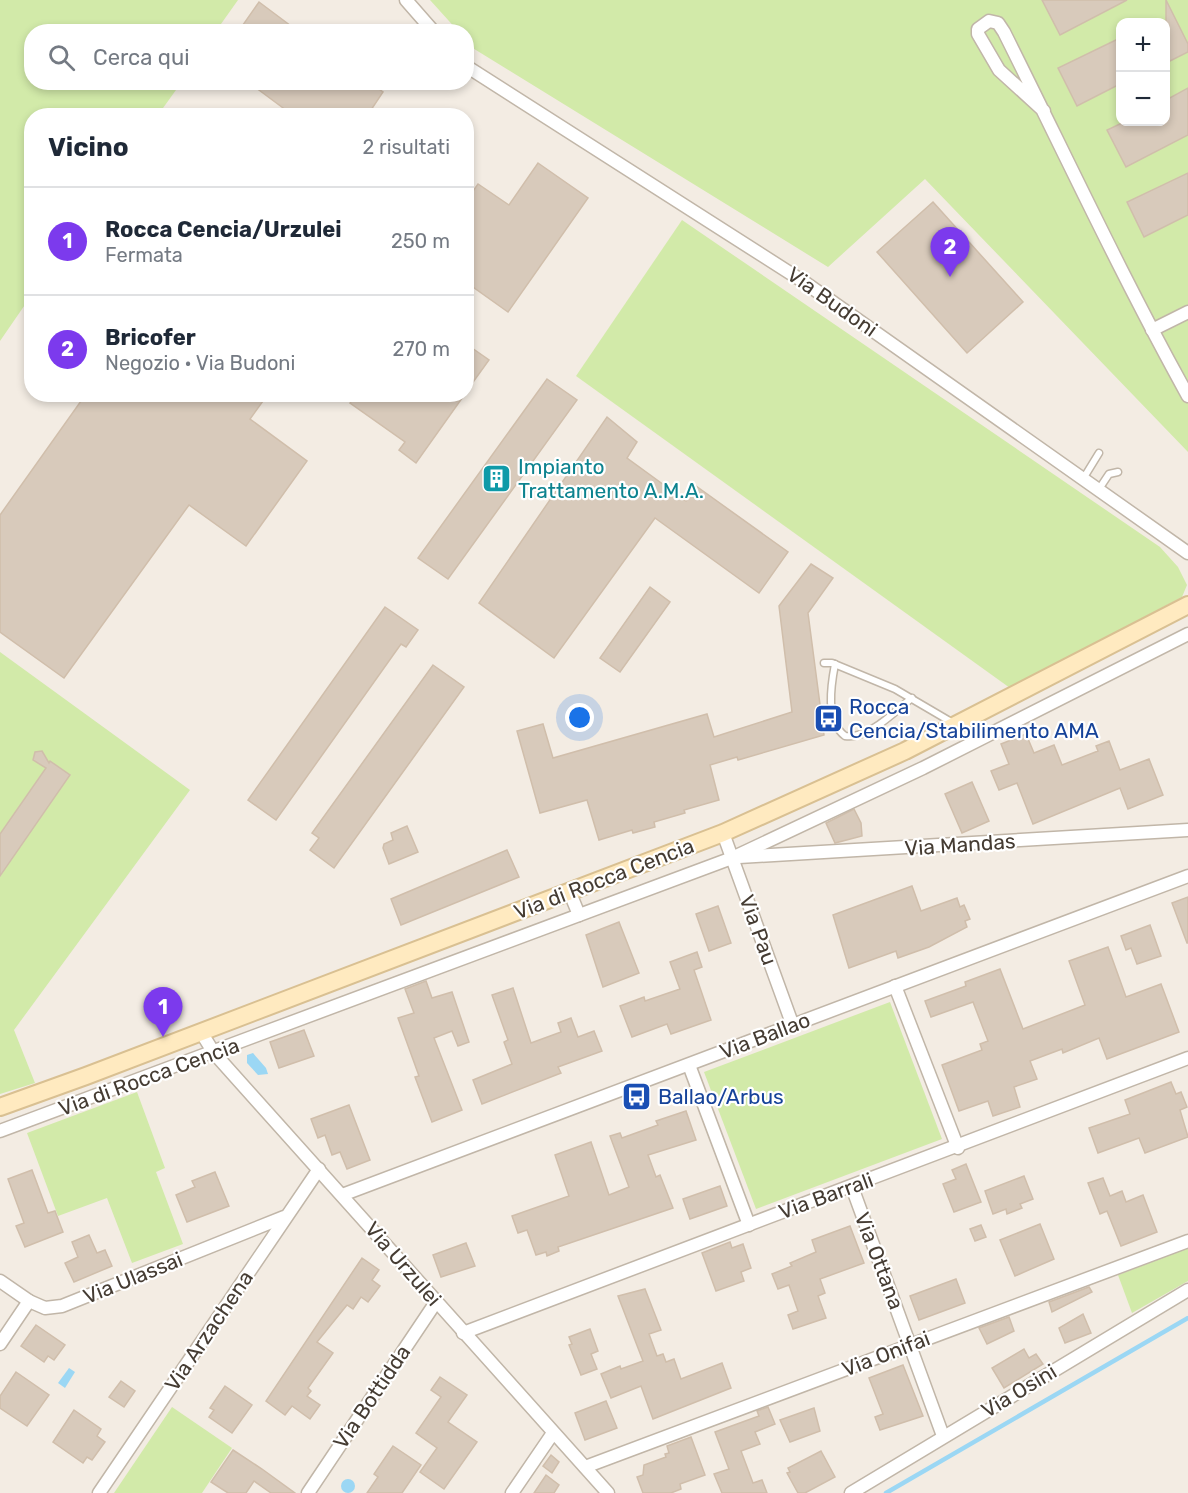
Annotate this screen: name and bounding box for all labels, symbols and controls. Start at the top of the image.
map controls [1116,18,1170,126]
button: + [1116,18,1170,72]
search box [24,24,474,90]
icon: search [45,41,78,74]
text: Cerca qui [93,44,189,71]
button: − [1116,72,1170,126]
text: Vicino [48,132,129,163]
text: 2 risultati [362,135,450,159]
text: Rocca Cencia/Urzulei [105,216,342,243]
pin: 2 [930,228,970,277]
text: 1 [63,229,72,253]
text: 250 m [391,229,450,253]
text: Fermata [105,243,183,267]
street label: Via Budoni [782,261,882,342]
text: Bricofer [105,324,196,351]
text: 2 [61,337,74,361]
text: 270 m [393,337,450,361]
text: Negozio · Via Budoni [105,351,295,375]
place label: Impianto Trattamento A.M.A. [518,454,704,503]
building icon: Impianto Trattamento A.M.A. [481,463,513,495]
place label: Rocca Cencia/Stabilimento AMA [849,694,1099,743]
your location [565,703,594,732]
bus stop icon: Rocca Cencia/Stabilimento AMA [812,703,844,735]
street label: Via Mandas [904,828,1016,861]
street label: Via di Rocca Cencia [510,833,697,924]
street label: Via Pau [734,891,783,968]
pin: 1 [144,988,182,1037]
street label: Via Ballao [716,1007,814,1064]
street label: Via di Rocca Cencia [55,1032,243,1121]
bus stop icon: Ballao/Arbus [621,1081,653,1113]
place label: Ballao/Arbus [658,1084,784,1109]
street label: Via Barrali [775,1167,876,1224]
street label: Via Ottana [850,1209,909,1313]
street label: Via Urzulei [360,1216,447,1311]
street label: Via Ulassai [79,1246,186,1309]
street label: Via Arzachena [159,1266,258,1396]
street label: Via Onifai [838,1325,933,1382]
street label: Via Bottidda [328,1340,415,1453]
street label: Via Osini [977,1358,1061,1423]

